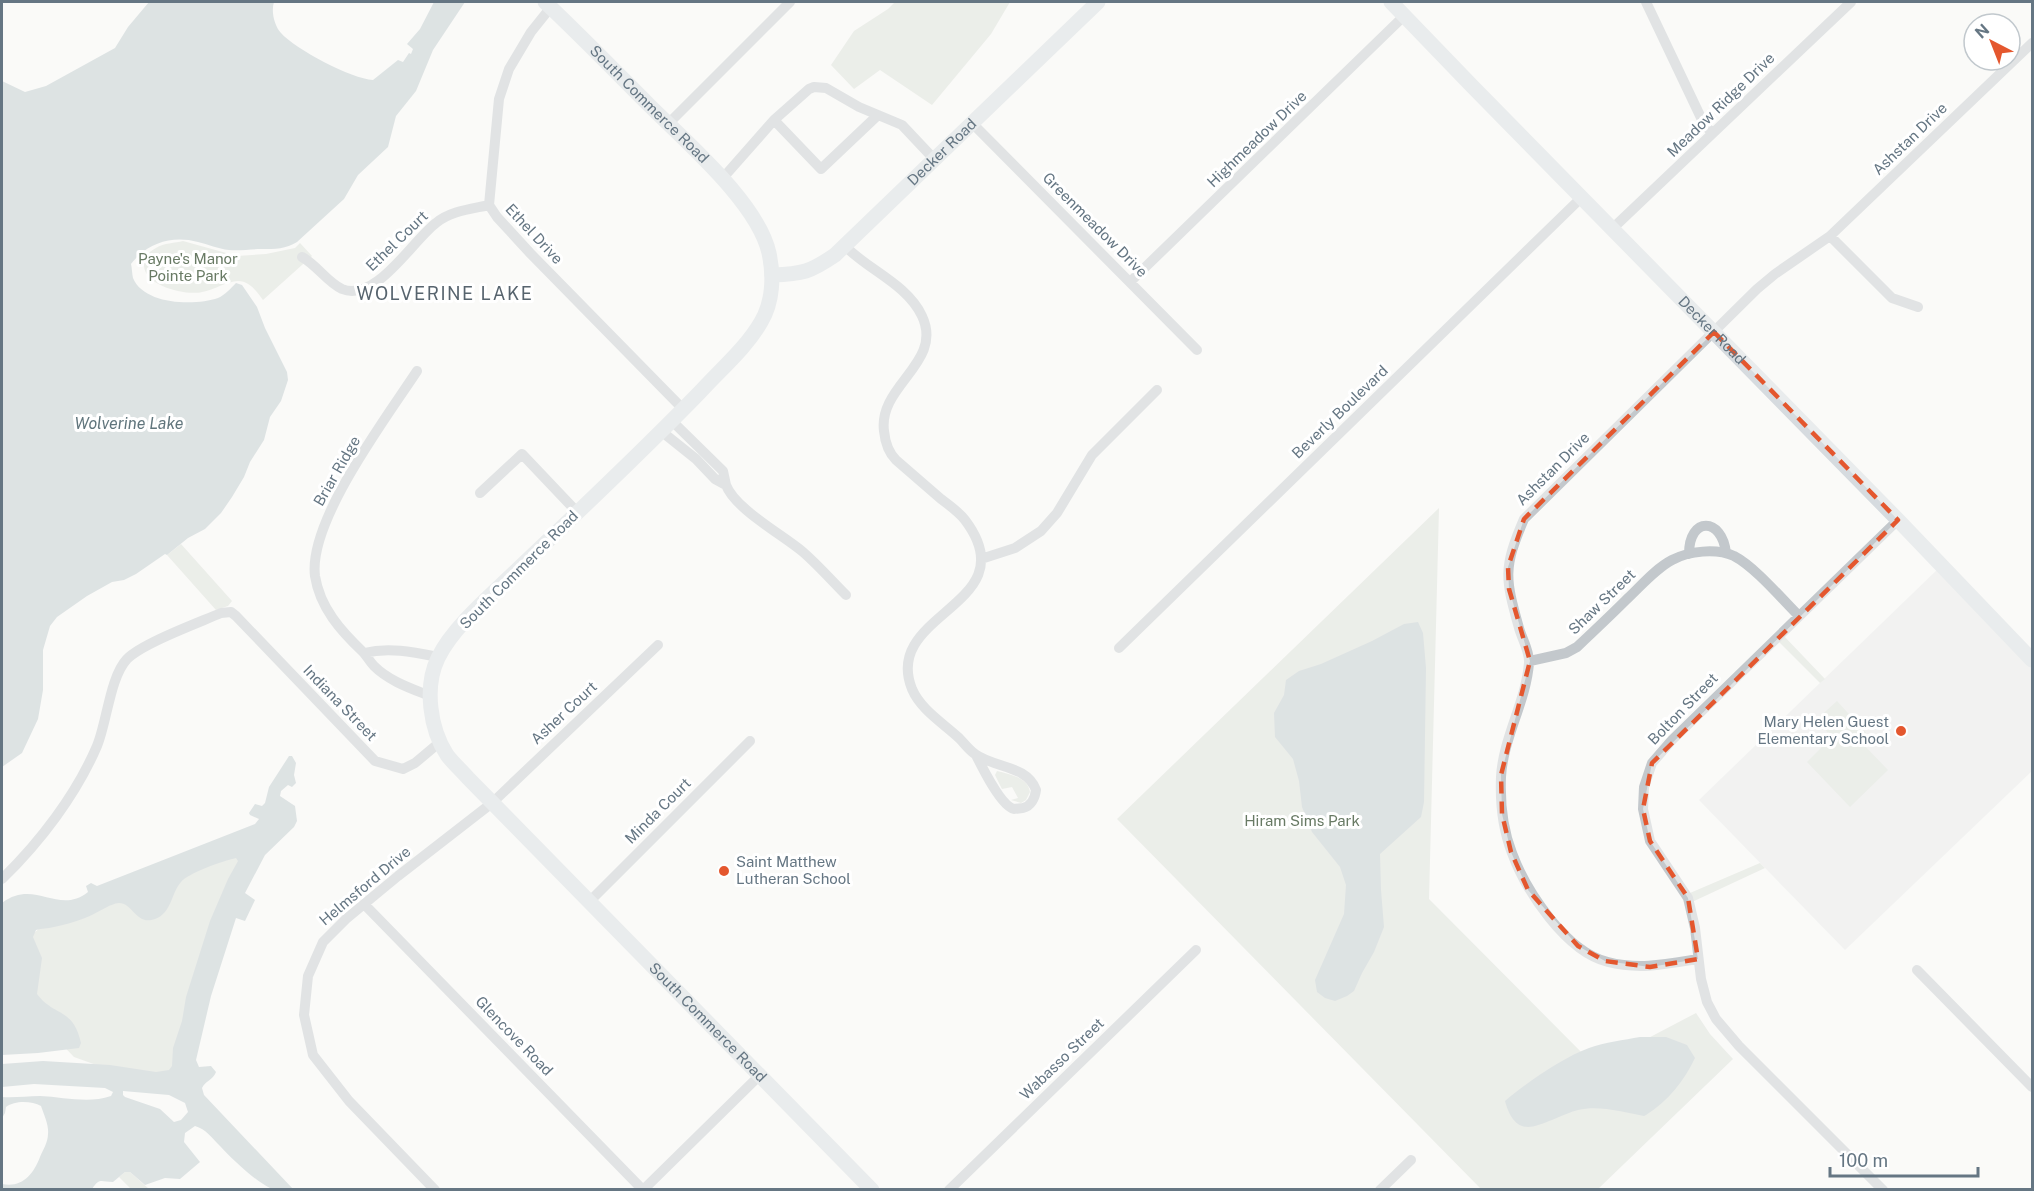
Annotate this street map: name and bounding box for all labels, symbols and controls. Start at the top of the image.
north arrow [1962,12,2022,72]
text: N [1971,20,1993,42]
street label: South Commerce Road [587,42,712,166]
street label: Meadow Ridge Drive [1664,49,1778,160]
street label: Highmeadow Drive [1204,87,1310,190]
street label: Ashstan Drive [1869,99,1950,178]
street label: Decker Road [904,115,979,189]
street label: Greenmeadow Drive [1040,169,1151,280]
street label: Ethel Drive [502,200,566,267]
street label: Ethel Court [362,207,431,274]
park label: Payne's Manor Pointe Park [138,250,238,284]
district label: WOLVERINE LAKE [357,283,534,304]
street label: Decker Road [1675,292,1749,368]
street label: Beverly Boulevard [1288,362,1391,462]
water label: Wolverine Lake [75,414,184,433]
street label: Ashstan Drive [1513,429,1593,509]
street label: Briar Ridge [310,433,363,509]
street label: South Commerce Road [456,507,581,632]
street label: Shaw Street [1565,566,1639,638]
street label: Indiana Street [300,661,381,744]
street label: Bolton Street [1644,669,1721,748]
street label: Asher Court [527,678,600,747]
place label: Mary Helen Guest Elementary School [1757,713,1889,747]
marker: Mary Helen Guest Elementary School [1894,724,1908,738]
street label: Minda Court [621,774,694,847]
park label: Hiram Sims Park [1244,812,1360,829]
street label: Helmsford Drive [316,843,414,929]
place label: Saint Matthew Lutheran School [736,853,851,887]
marker: Saint Matthew Lutheran School [717,864,731,878]
street label: South Commerce Road [646,959,770,1085]
street label: Glencove Road [472,992,557,1079]
street label: Wabasso Street [1016,1014,1107,1103]
scale bar [1830,1140,1978,1178]
text: 100 m [1839,1150,1888,1171]

